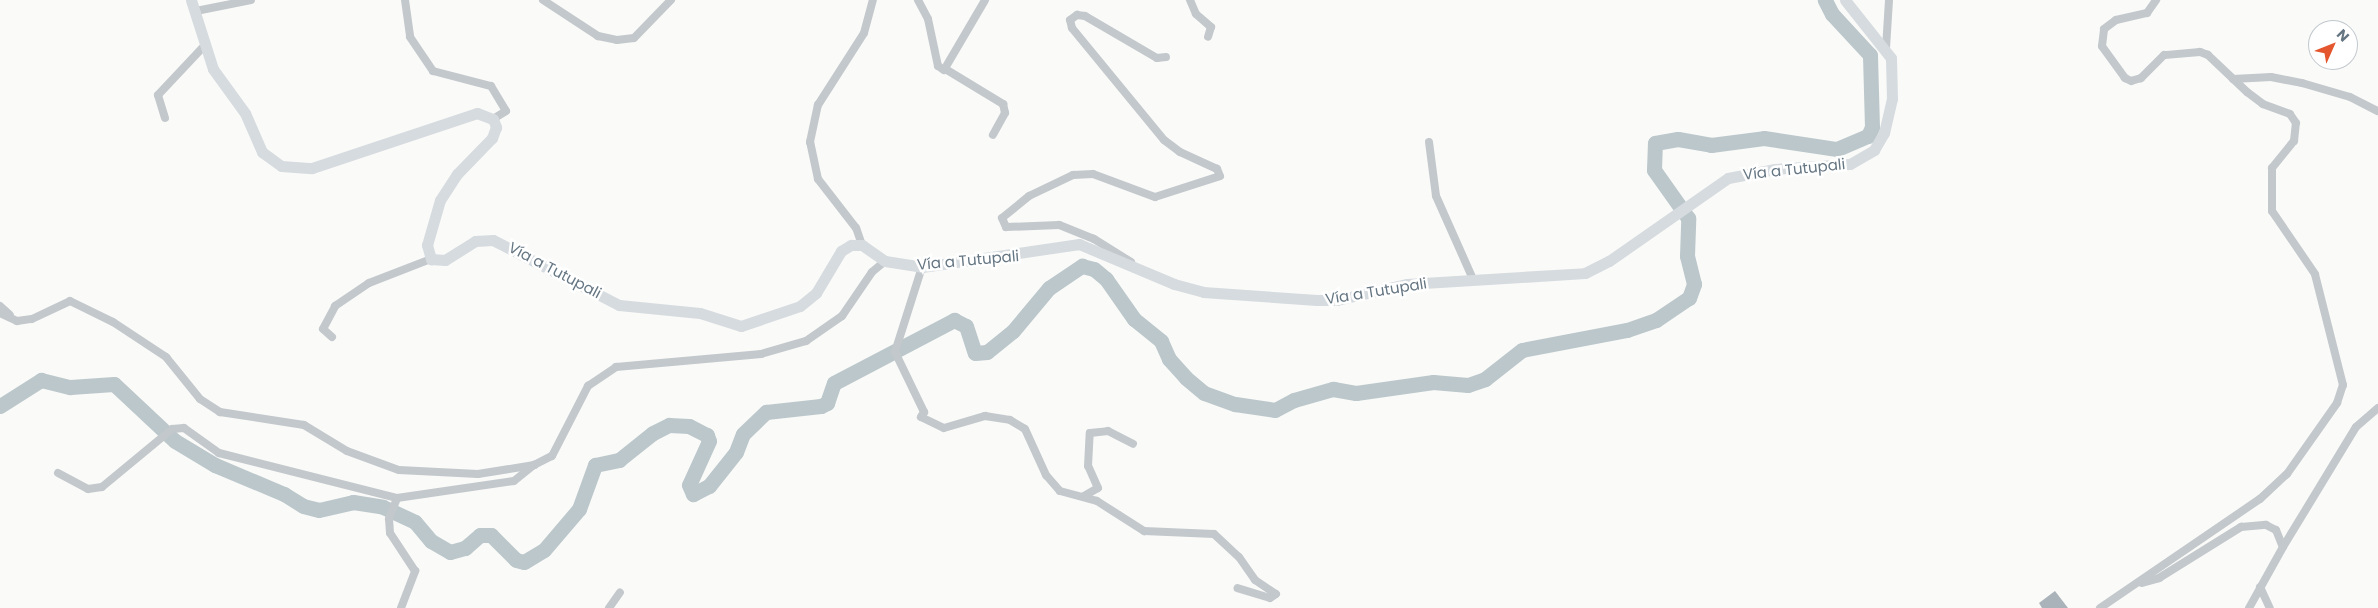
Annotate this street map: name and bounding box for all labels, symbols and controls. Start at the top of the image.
north arrow [2308,20,2358,70]
text: N [2332,25,2354,46]
street label: Vía a Tutupali [1742,155,1846,183]
street label: Vía a Tutupali [505,238,605,302]
street label: Vía a Tutupali [916,247,1020,273]
street label: Vía a Tutupali [1324,274,1428,308]

